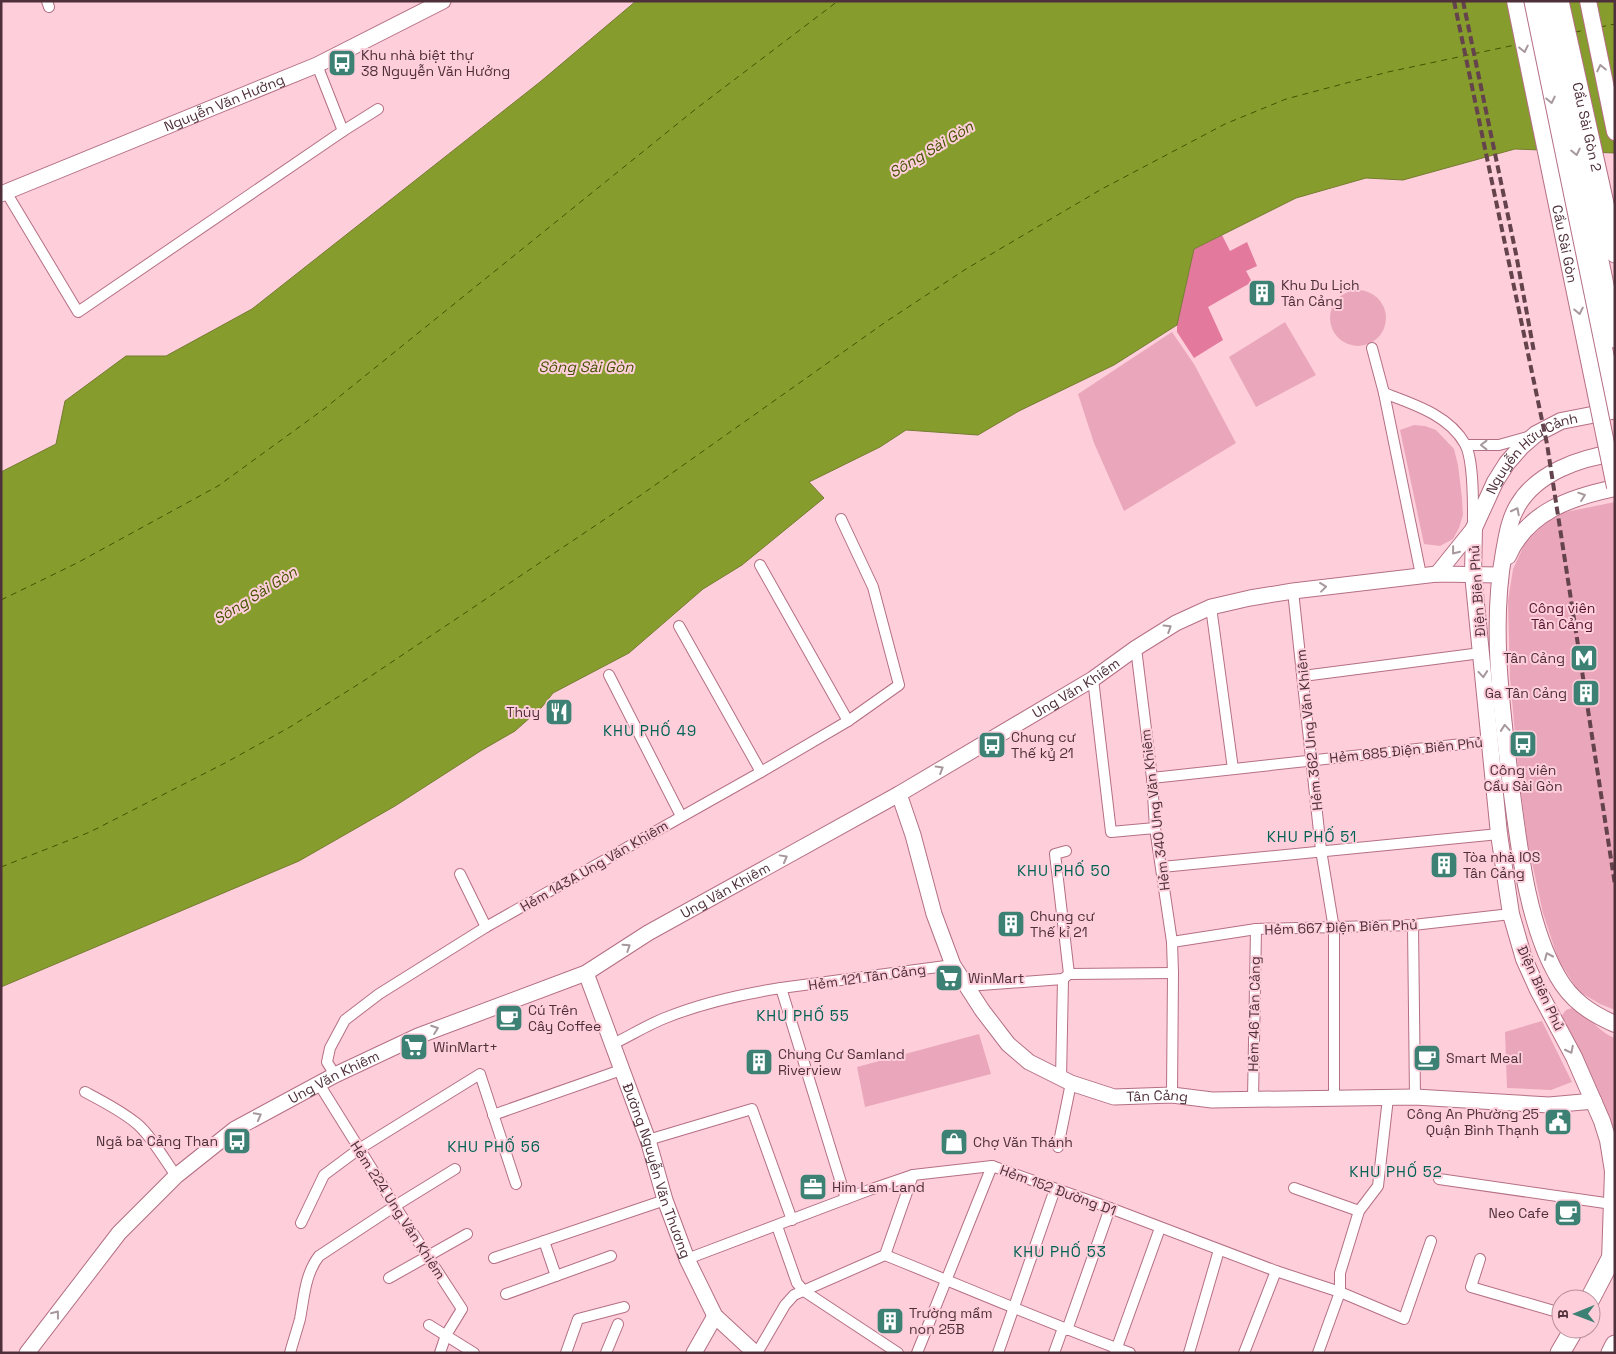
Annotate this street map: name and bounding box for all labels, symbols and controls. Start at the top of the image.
one-way arrow [1519,45,1529,53]
place label: Khu nhà biệt thự 38 Nguyễn Văn Hưởng [361,46,510,80]
bus stop icon: Khu nhà biệt thự 38 Nguyễn Văn Hưởng [327,48,357,78]
one-way arrow [1597,63,1607,72]
street label: Nguyễn Văn Hưởng [161,70,287,136]
street label: Cầu Sài Gòn 2 [1568,80,1606,173]
one-way arrow [1545,96,1556,105]
water label: Sông Sài Gòn [885,116,977,182]
one-way arrow [1571,147,1581,156]
street label: Cầu Sài Gòn [1548,203,1582,285]
place label: Khu Du Lịch Tân Cảng [1281,276,1360,310]
building icon: Khu Du Lịch Tân Cảng [1247,278,1277,308]
one-way arrow [1573,307,1583,315]
water label: Sông Sài Gòn [539,357,634,376]
street label: Nguyễn Hữu Cảnh [1482,409,1579,497]
one-way arrow [1480,440,1488,450]
one-way arrow [1577,492,1585,502]
one-way arrow [1510,507,1520,516]
one-way arrow [1453,545,1461,554]
street label: Điện Biên Phủ [1465,545,1489,637]
water label: Sông Sài Gòn [210,561,301,628]
one-way arrow [1320,582,1328,593]
park label: Công viên Tân Cảng [1529,599,1595,633]
one-way arrow [1162,625,1171,634]
metro station icon: Tân Cảng [1569,643,1599,673]
street label: Hẻm 362 Ung Văn Khiêm [1292,649,1326,811]
place label: Tân Cảng [1503,649,1565,667]
street label: Ung Văn Khiêm [1029,654,1123,722]
one-way arrow [1477,671,1488,679]
building icon: Ga Tân Cảng [1571,678,1601,708]
place label: Ga Tân Cảng [1485,684,1567,702]
restaurant icon: Thủy [544,697,574,727]
place label: Thủy [506,703,540,721]
district label: KHU PHỐ 49 [603,720,697,740]
one-way arrow [1499,724,1510,732]
place label: Chung cư Thế kỷ 21 [1011,728,1077,762]
street label: Hẻm 340 Ung Văn Khiêm [1136,728,1174,892]
bus stop icon: Công viên Cầu Sài Gòn [1508,729,1538,759]
bus stop icon: Chung cư Thế kỷ 21 [977,730,1007,760]
street label: Hẻm 685 Điện Biên Phủ [1328,733,1484,767]
place label: Công viên Cầu Sài Gòn [1483,761,1563,795]
one-way arrow [935,765,944,775]
street label: Hẻm 143A Ung Văn Khiêm [517,816,671,916]
district label: KHU PHỐ 51 [1267,826,1357,846]
place label: Tòa nhà IOS Tân Cảng [1463,848,1540,882]
building icon: Tòa nhà IOS Tân Cảng [1429,850,1459,880]
one-way arrow [778,854,787,864]
street label: Ung Văn Khiêm [677,858,773,922]
district label: KHU PHỐ 50 [1017,860,1111,880]
place label: Chung cư Thế kỉ 21 [1030,907,1096,941]
building icon: Chung cư Thế kỉ 21 [996,909,1026,939]
street label: Hẻm 667 Điện Biên Phủ [1264,915,1418,939]
street label: Điện Biên Phủ [1513,943,1569,1033]
one-way arrow [621,944,631,953]
one-way arrow [1544,952,1554,961]
street label: Hẻm 46 Tân Cảng [1244,956,1264,1072]
street label: Hẻm 121 Tân Cảng [807,960,927,994]
supermarket icon: WinMart [934,963,964,993]
place label: WinMart [968,969,1024,987]
place label: Cú Trên Cây Coffee [528,1001,601,1035]
cafe icon: Cú Trên Cây Coffee [494,1003,524,1033]
district label: KHU PHỐ 55 [756,1005,850,1025]
one-way arrow [431,1025,439,1035]
supermarket icon: WinMart+ [399,1032,429,1062]
place label: WinMart+ [433,1038,498,1056]
cafe icon: Smart Meal [1412,1043,1442,1073]
place label: Chung Cư Samland Riverview [778,1045,905,1079]
one-way arrow [1564,1045,1574,1054]
street label: Ung Văn Khiêm [285,1046,382,1108]
building icon: Chung Cư Samland Riverview [744,1047,774,1077]
place label: Smart Meal [1446,1049,1522,1067]
street label: Đường Nguyễn Văn Thương [619,1080,695,1261]
street label: Tân Cảng [1126,1086,1189,1106]
place label: Công An Phường 25 Quận Bình Thạnh [1407,1105,1539,1139]
public building icon: Công An Phường 25 Quận Bình Thạnh [1543,1107,1573,1137]
one-way arrow [253,1112,262,1122]
bus stop icon: Ngã ba Cảng Than [222,1126,252,1156]
shop icon: Chợ Văn Thánh [939,1127,969,1157]
place label: Ngã ba Cảng Than [96,1132,218,1150]
place label: Chợ Văn Thánh [973,1133,1073,1151]
district label: KHU PHỐ 56 [447,1136,541,1156]
street label: Hẻm 224 Ung Văn Khiêm [346,1137,450,1283]
street label: Hẻm 152 Đường D1 [997,1161,1119,1219]
district label: KHU PHỐ 52 [1349,1161,1443,1181]
office icon: Him Lam Land [798,1172,828,1202]
place label: Him Lam Land [832,1178,925,1196]
cafe icon: Neo Cafe [1553,1198,1583,1228]
place label: Neo Cafe [1488,1204,1549,1222]
district label: KHU PHỐ 53 [1013,1241,1107,1261]
north arrow [1551,1289,1601,1339]
place label: Trường mầm non 25B [909,1304,992,1338]
building icon: Trường mầm non 25B [875,1306,905,1336]
text: B [1554,1309,1572,1319]
one-way arrow [51,1311,59,1320]

